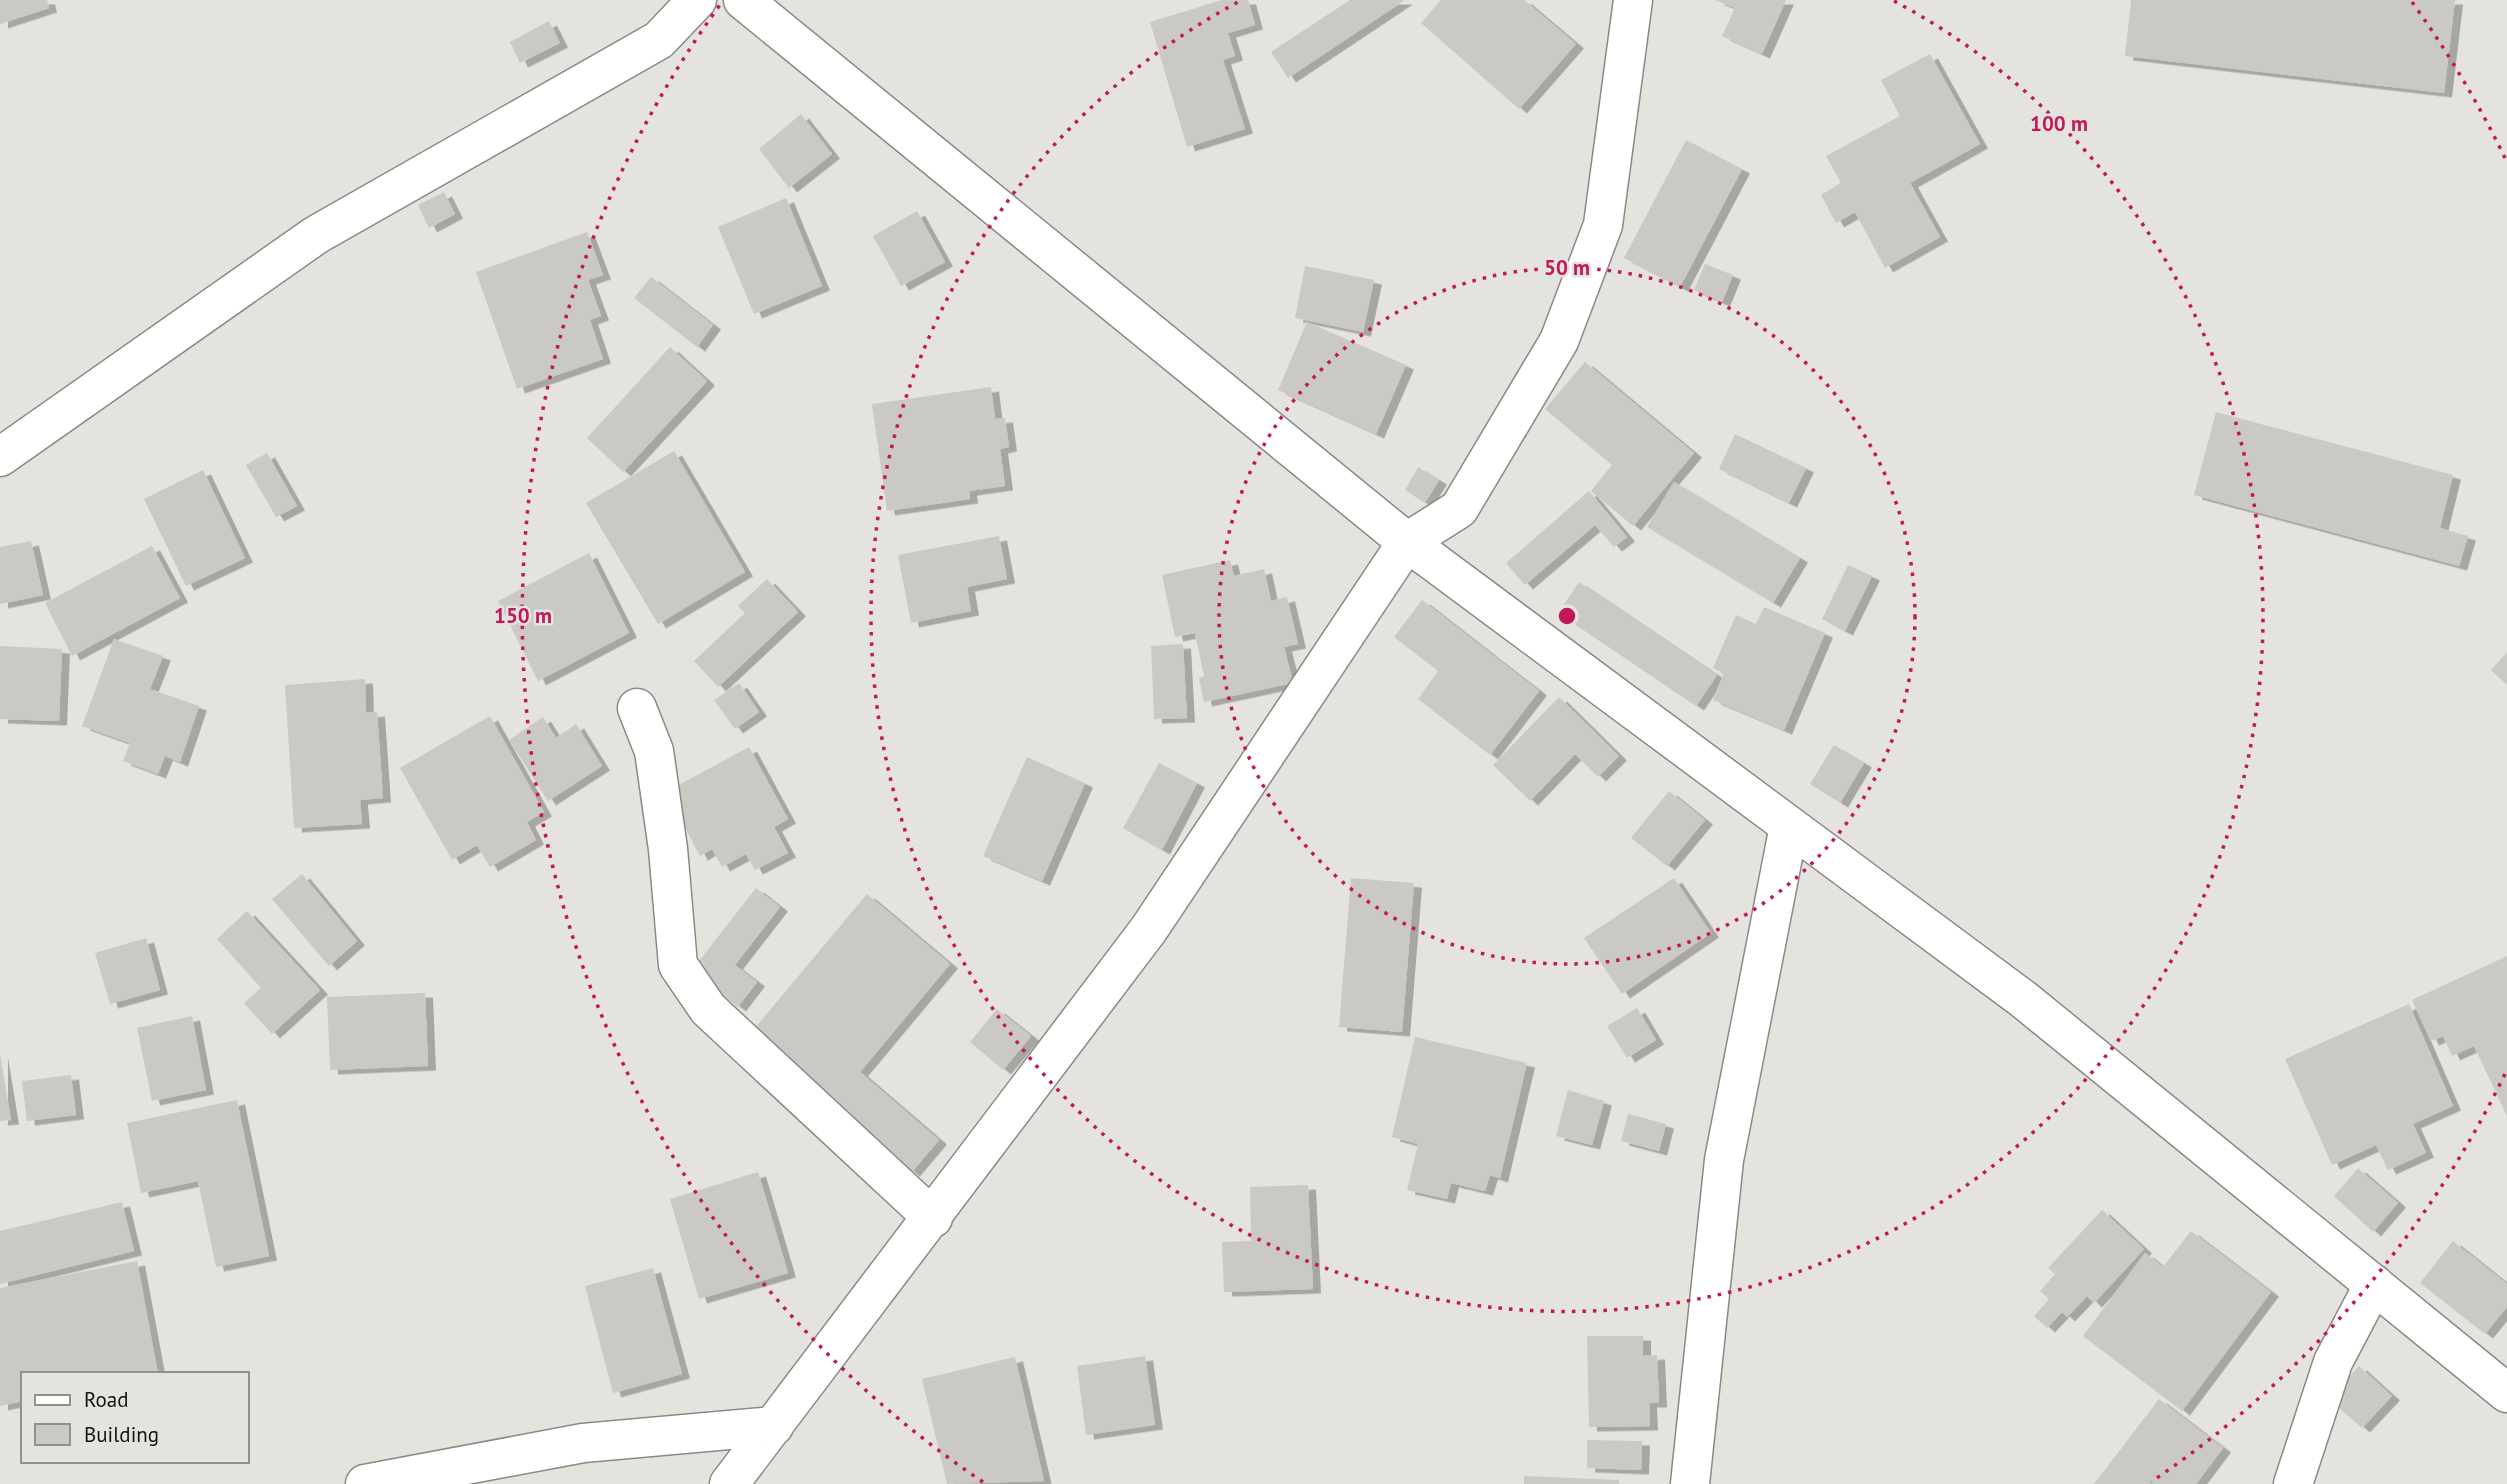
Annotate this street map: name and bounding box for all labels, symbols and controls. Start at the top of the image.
text: 100 m [2030,110,2088,137]
text: 50 m [1544,254,1590,281]
text: 150 m [494,602,552,629]
centre of rings [1555,604,1579,628]
legend [21,1372,248,1463]
text: Road [84,1386,128,1413]
text: Building [84,1421,159,1448]

